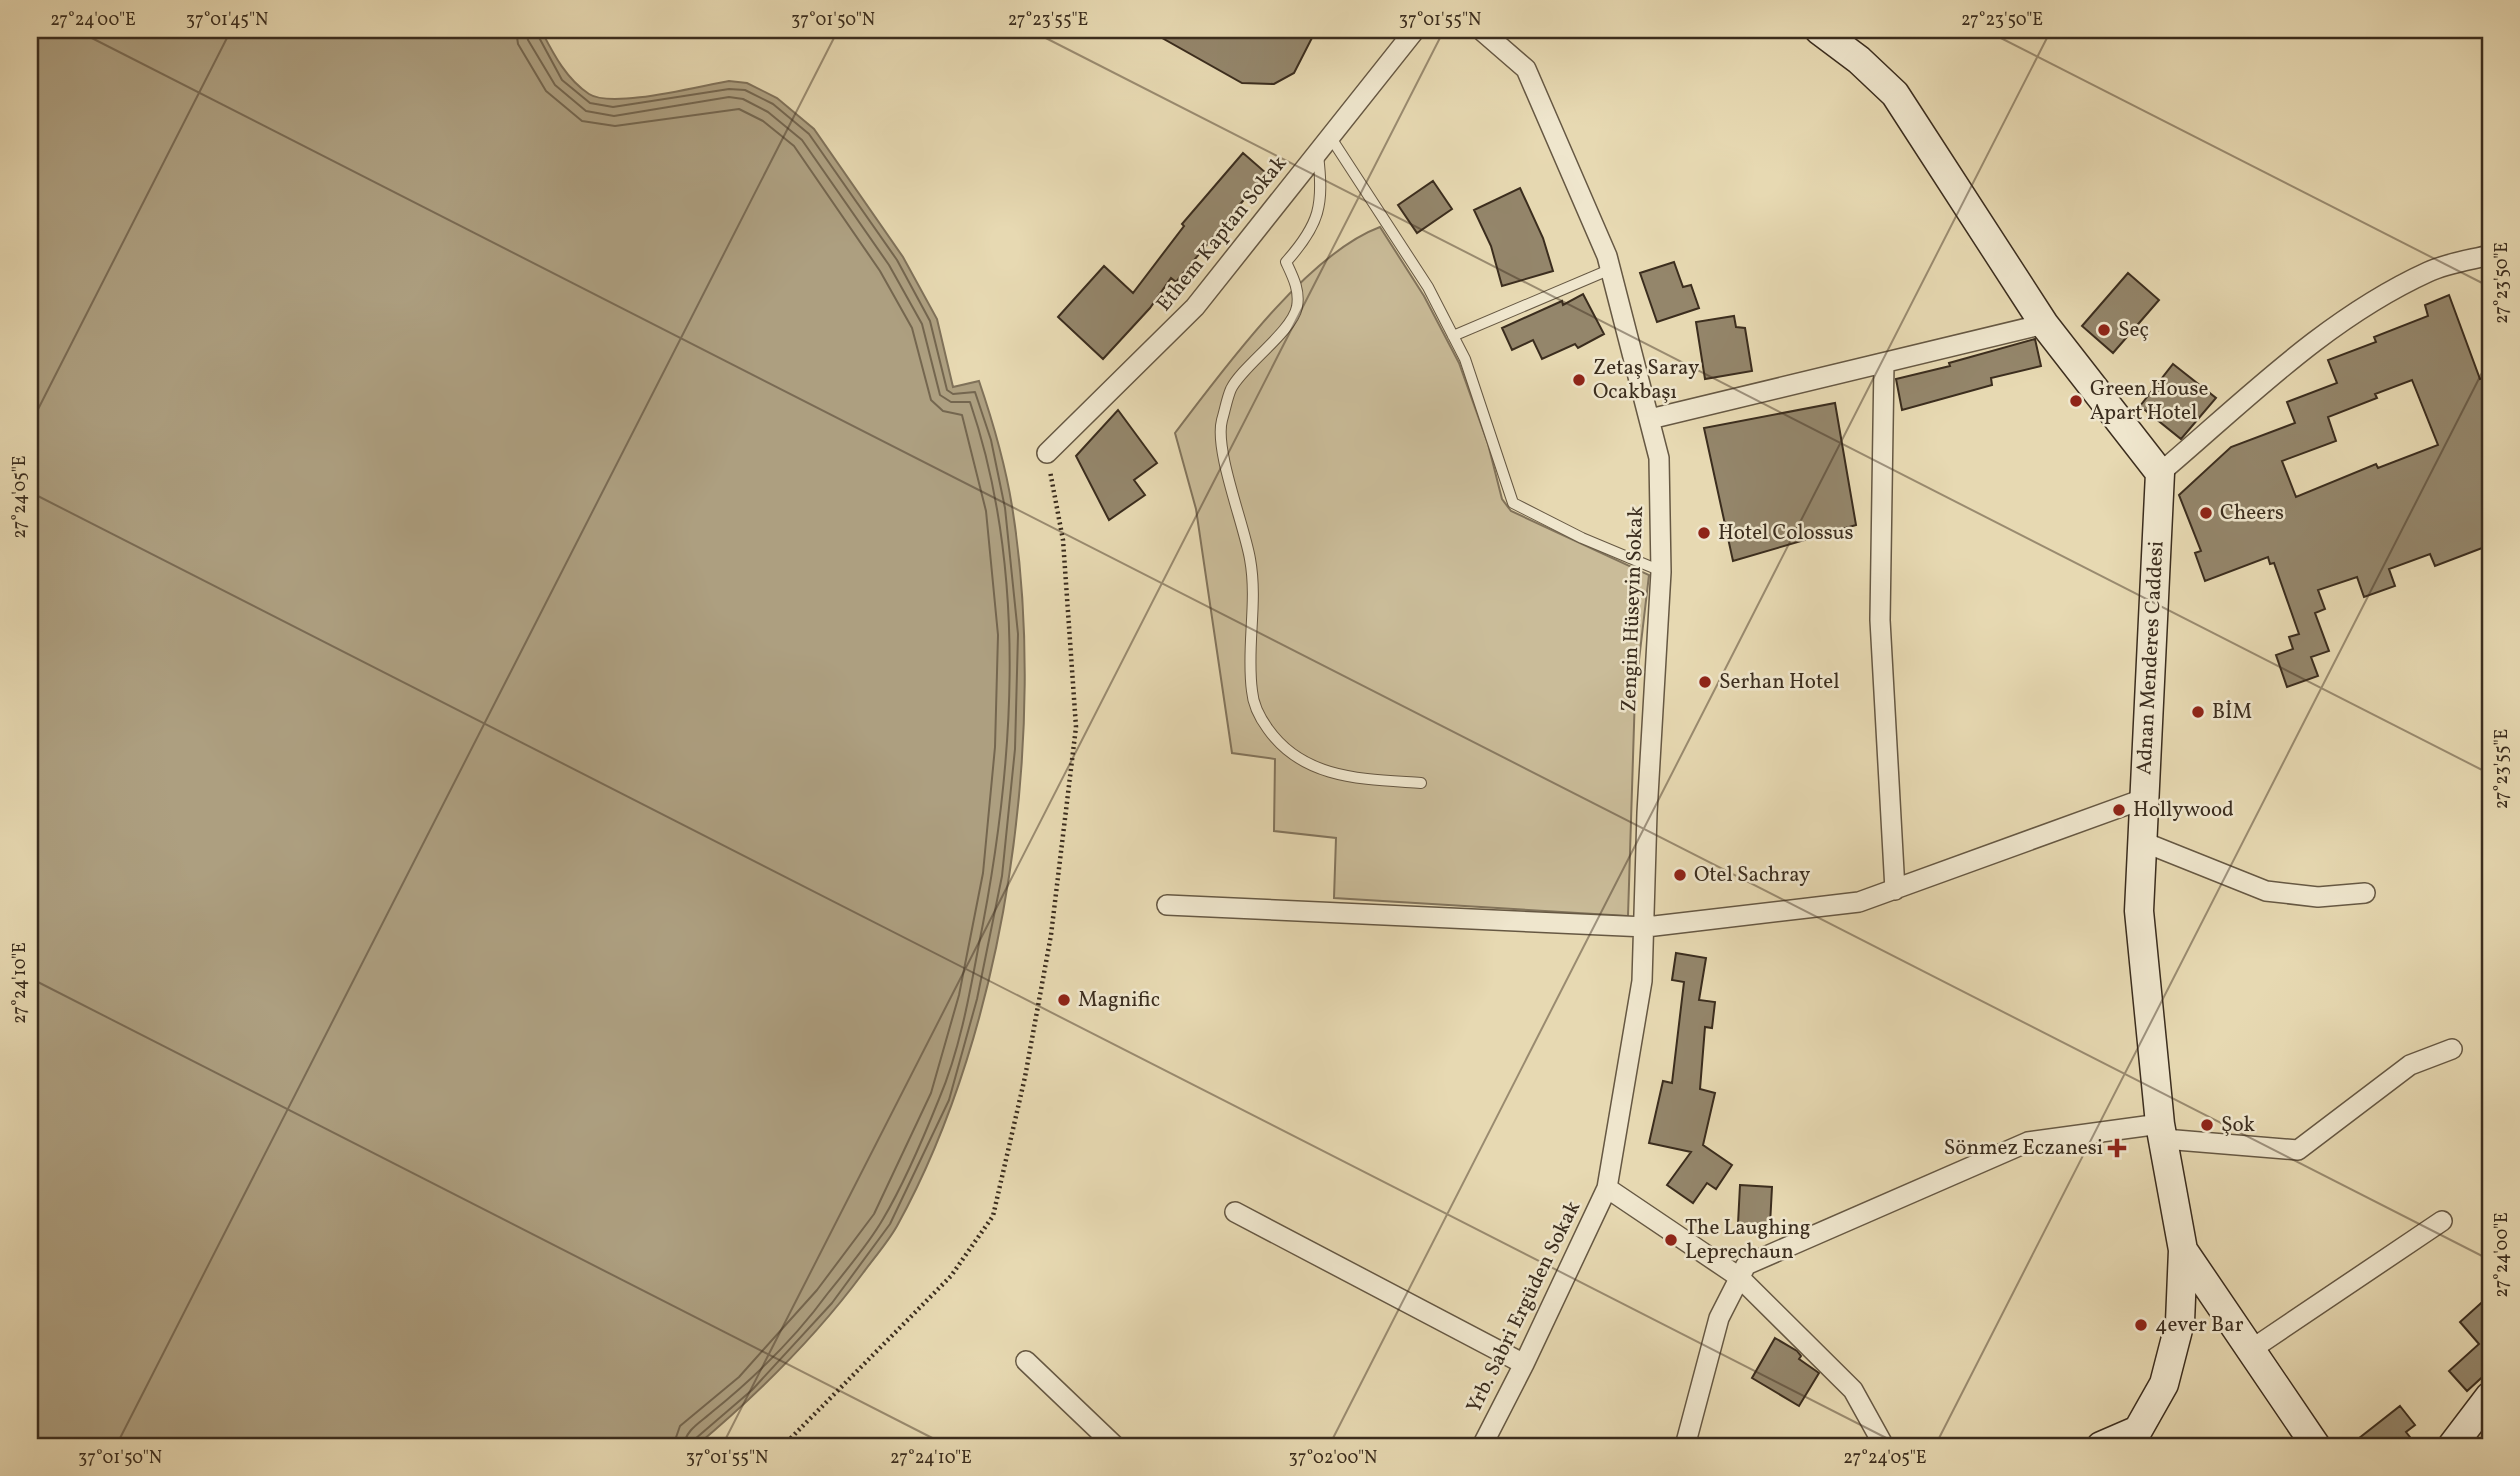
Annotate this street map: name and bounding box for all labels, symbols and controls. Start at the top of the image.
text: 27°24'00"E [50,8,136,33]
text: 37°01'45"N [186,8,268,33]
text: 37°01'50"N [791,8,875,33]
text: 27°23'55"E [1008,8,1089,33]
text: 37°01'55"N [1399,8,1481,33]
text: 27°23'50"E [1961,8,2043,33]
street label: Ethem Kaptan Sokak [1150,150,1294,318]
text: 27°23'50"E [2490,242,2515,324]
place label: Seç [2118,316,2149,345]
marker: Seç [2096,322,2112,338]
place label: Zetaş Saray Ocakbaşı [1593,354,1700,407]
marker: Zetaş Saray Ocakbaşı [1571,372,1587,388]
place label: Green House Apart Hotel [2090,375,2209,428]
marker: Green House Apart Hotel [2068,393,2084,409]
text: 27°24'05"E [8,455,33,539]
place label: Cheers [2220,499,2284,528]
street label: Zengin Hüseyin Sokak [1615,505,1651,713]
marker: Cheers [2198,505,2214,521]
place label: Hotel Colossus [1718,519,1854,548]
marker: Hotel Colossus [1696,525,1712,541]
street label: Adnan Menderes Caddesi [2130,540,2172,776]
place label: Serhan Hotel [1719,668,1839,697]
marker: Serhan Hotel [1697,674,1713,690]
place label: BİM [2212,698,2252,727]
marker: BİM [2190,704,2206,720]
text: 27°23'55"E [2490,728,2515,809]
place label: Hollywood [2133,796,2234,825]
marker: Hollywood [2111,802,2127,818]
place label: Otel Sachray [1694,861,1811,890]
marker: Otel Sachray [1672,867,1688,883]
text: 27°24'10"E [8,942,33,1024]
place label: Magnific [1078,986,1160,1015]
marker: Magnific [1056,992,1072,1008]
place label: Şok [2221,1111,2256,1140]
marker: Şok [2199,1117,2215,1133]
place label: Sönmez Eczanesi [1944,1134,2103,1163]
marker: Sönmez Eczanesi [2109,1140,2125,1156]
street label: Yrb. Sabri Ergüden Sokak [1460,1196,1588,1418]
text: 27°24'00"E [2490,1212,2515,1298]
place label: The Laughing Leprechaun [1685,1214,1810,1267]
marker: The Laughing Leprechaun [1663,1232,1679,1248]
place label: 4ever Bar [2155,1311,2244,1340]
marker: 4ever Bar [2133,1317,2149,1333]
text: 37°01'50"N [78,1446,162,1471]
text: 37°01'55"N [686,1446,768,1471]
text: 27°24'10"E [890,1446,972,1471]
text: 37°02'00"N [1289,1446,1377,1471]
text: 27°24'05"E [1843,1446,1927,1471]

